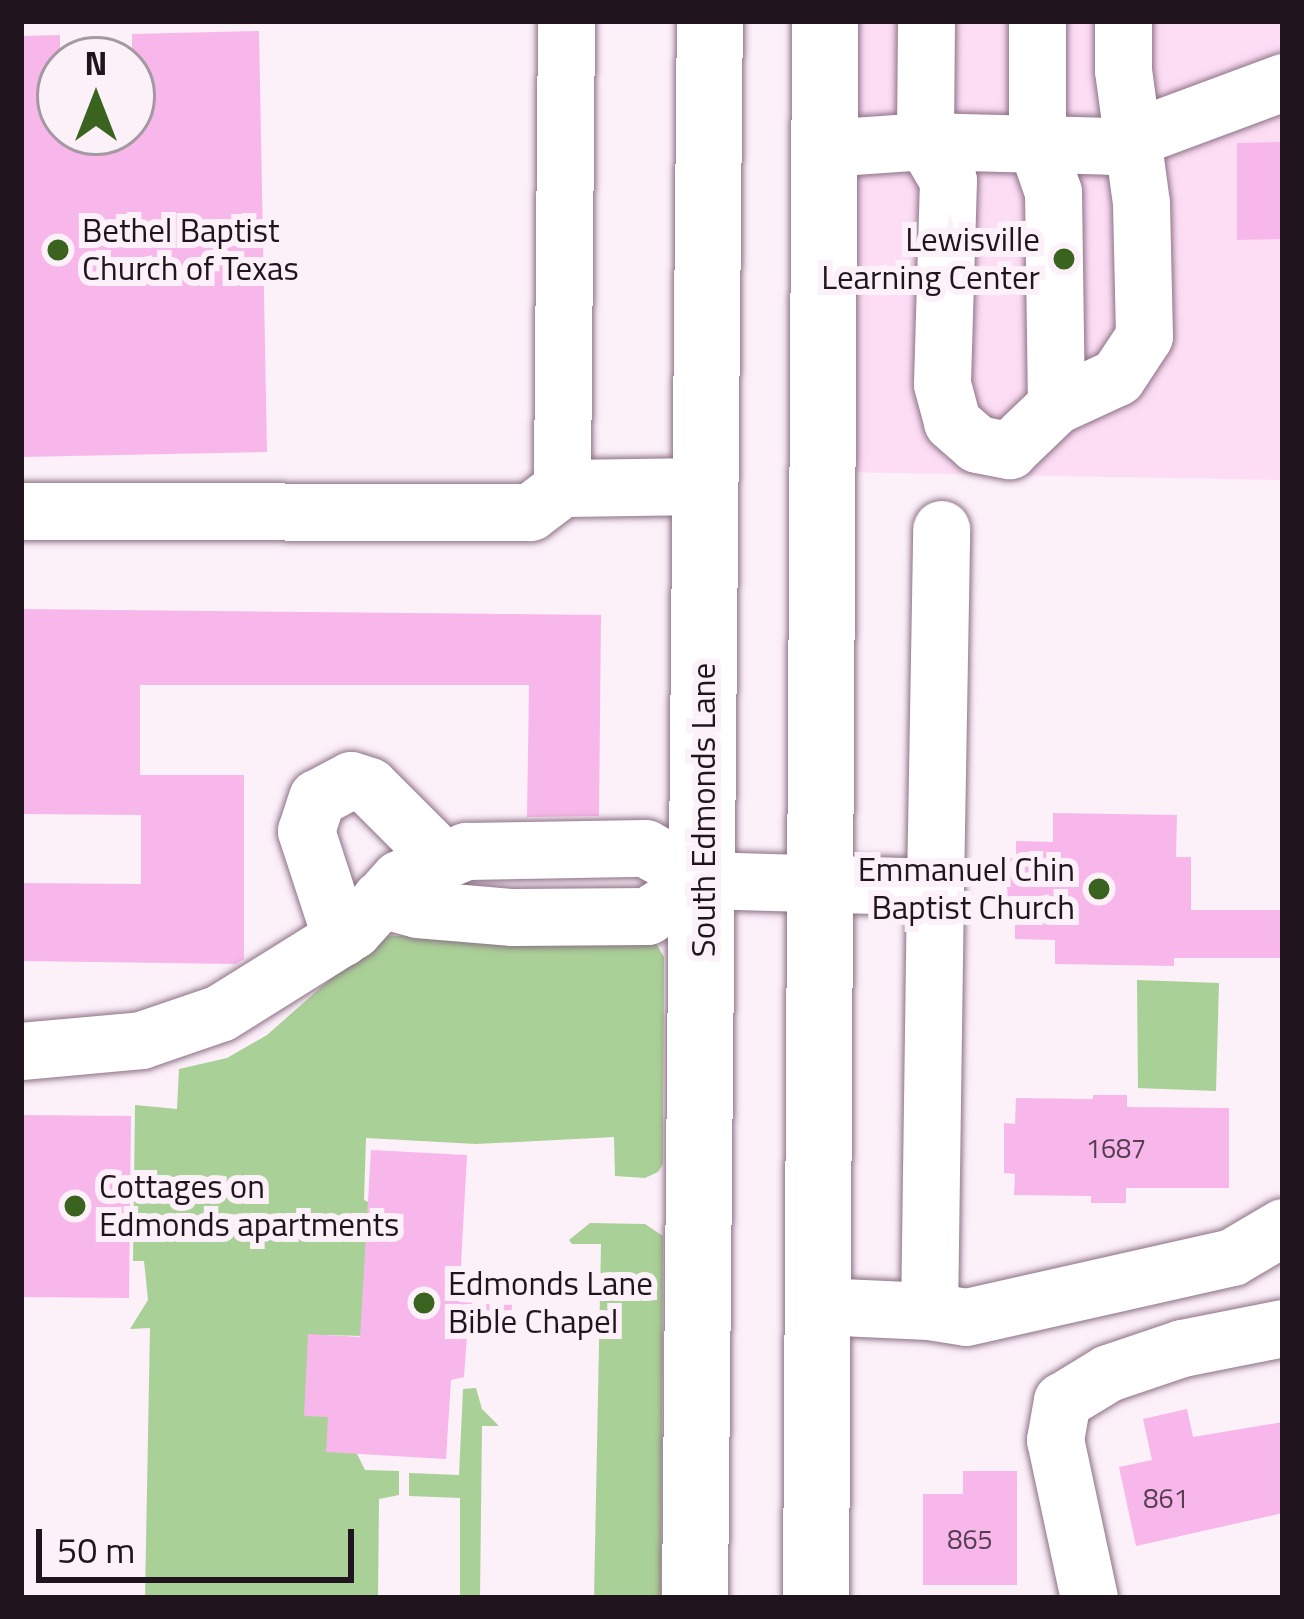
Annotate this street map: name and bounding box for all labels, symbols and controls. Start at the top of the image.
north arrow [36,36,156,156]
text: N [85,38,107,88]
place label: Bethel Baptist Church of Texas [82,211,299,289]
place label: Lewisville Learning Center [821,220,1040,298]
marker: Bethel Baptist Church of Texas [45,237,71,263]
marker: Lewisville Learning Center [1051,246,1077,272]
street label: South Edmonds Lane [684,663,724,957]
place label: Emmanuel Chin Baptist Church [858,850,1075,928]
marker: Emmanuel Chin Baptist Church [1086,876,1112,902]
house number: 1687 [1086,1132,1146,1164]
place label: Cottages on Edmonds apartments [99,1167,399,1245]
marker: Cottages on Edmonds apartments [62,1193,88,1219]
place label: Edmonds Lane Bible Chapel [448,1264,653,1342]
marker: Edmonds Lane Bible Chapel [411,1290,437,1316]
house number: 861 [1143,1482,1189,1514]
scale bar [42,1505,360,1579]
text: 50 m [57,1522,135,1577]
house number: 865 [947,1523,993,1555]

